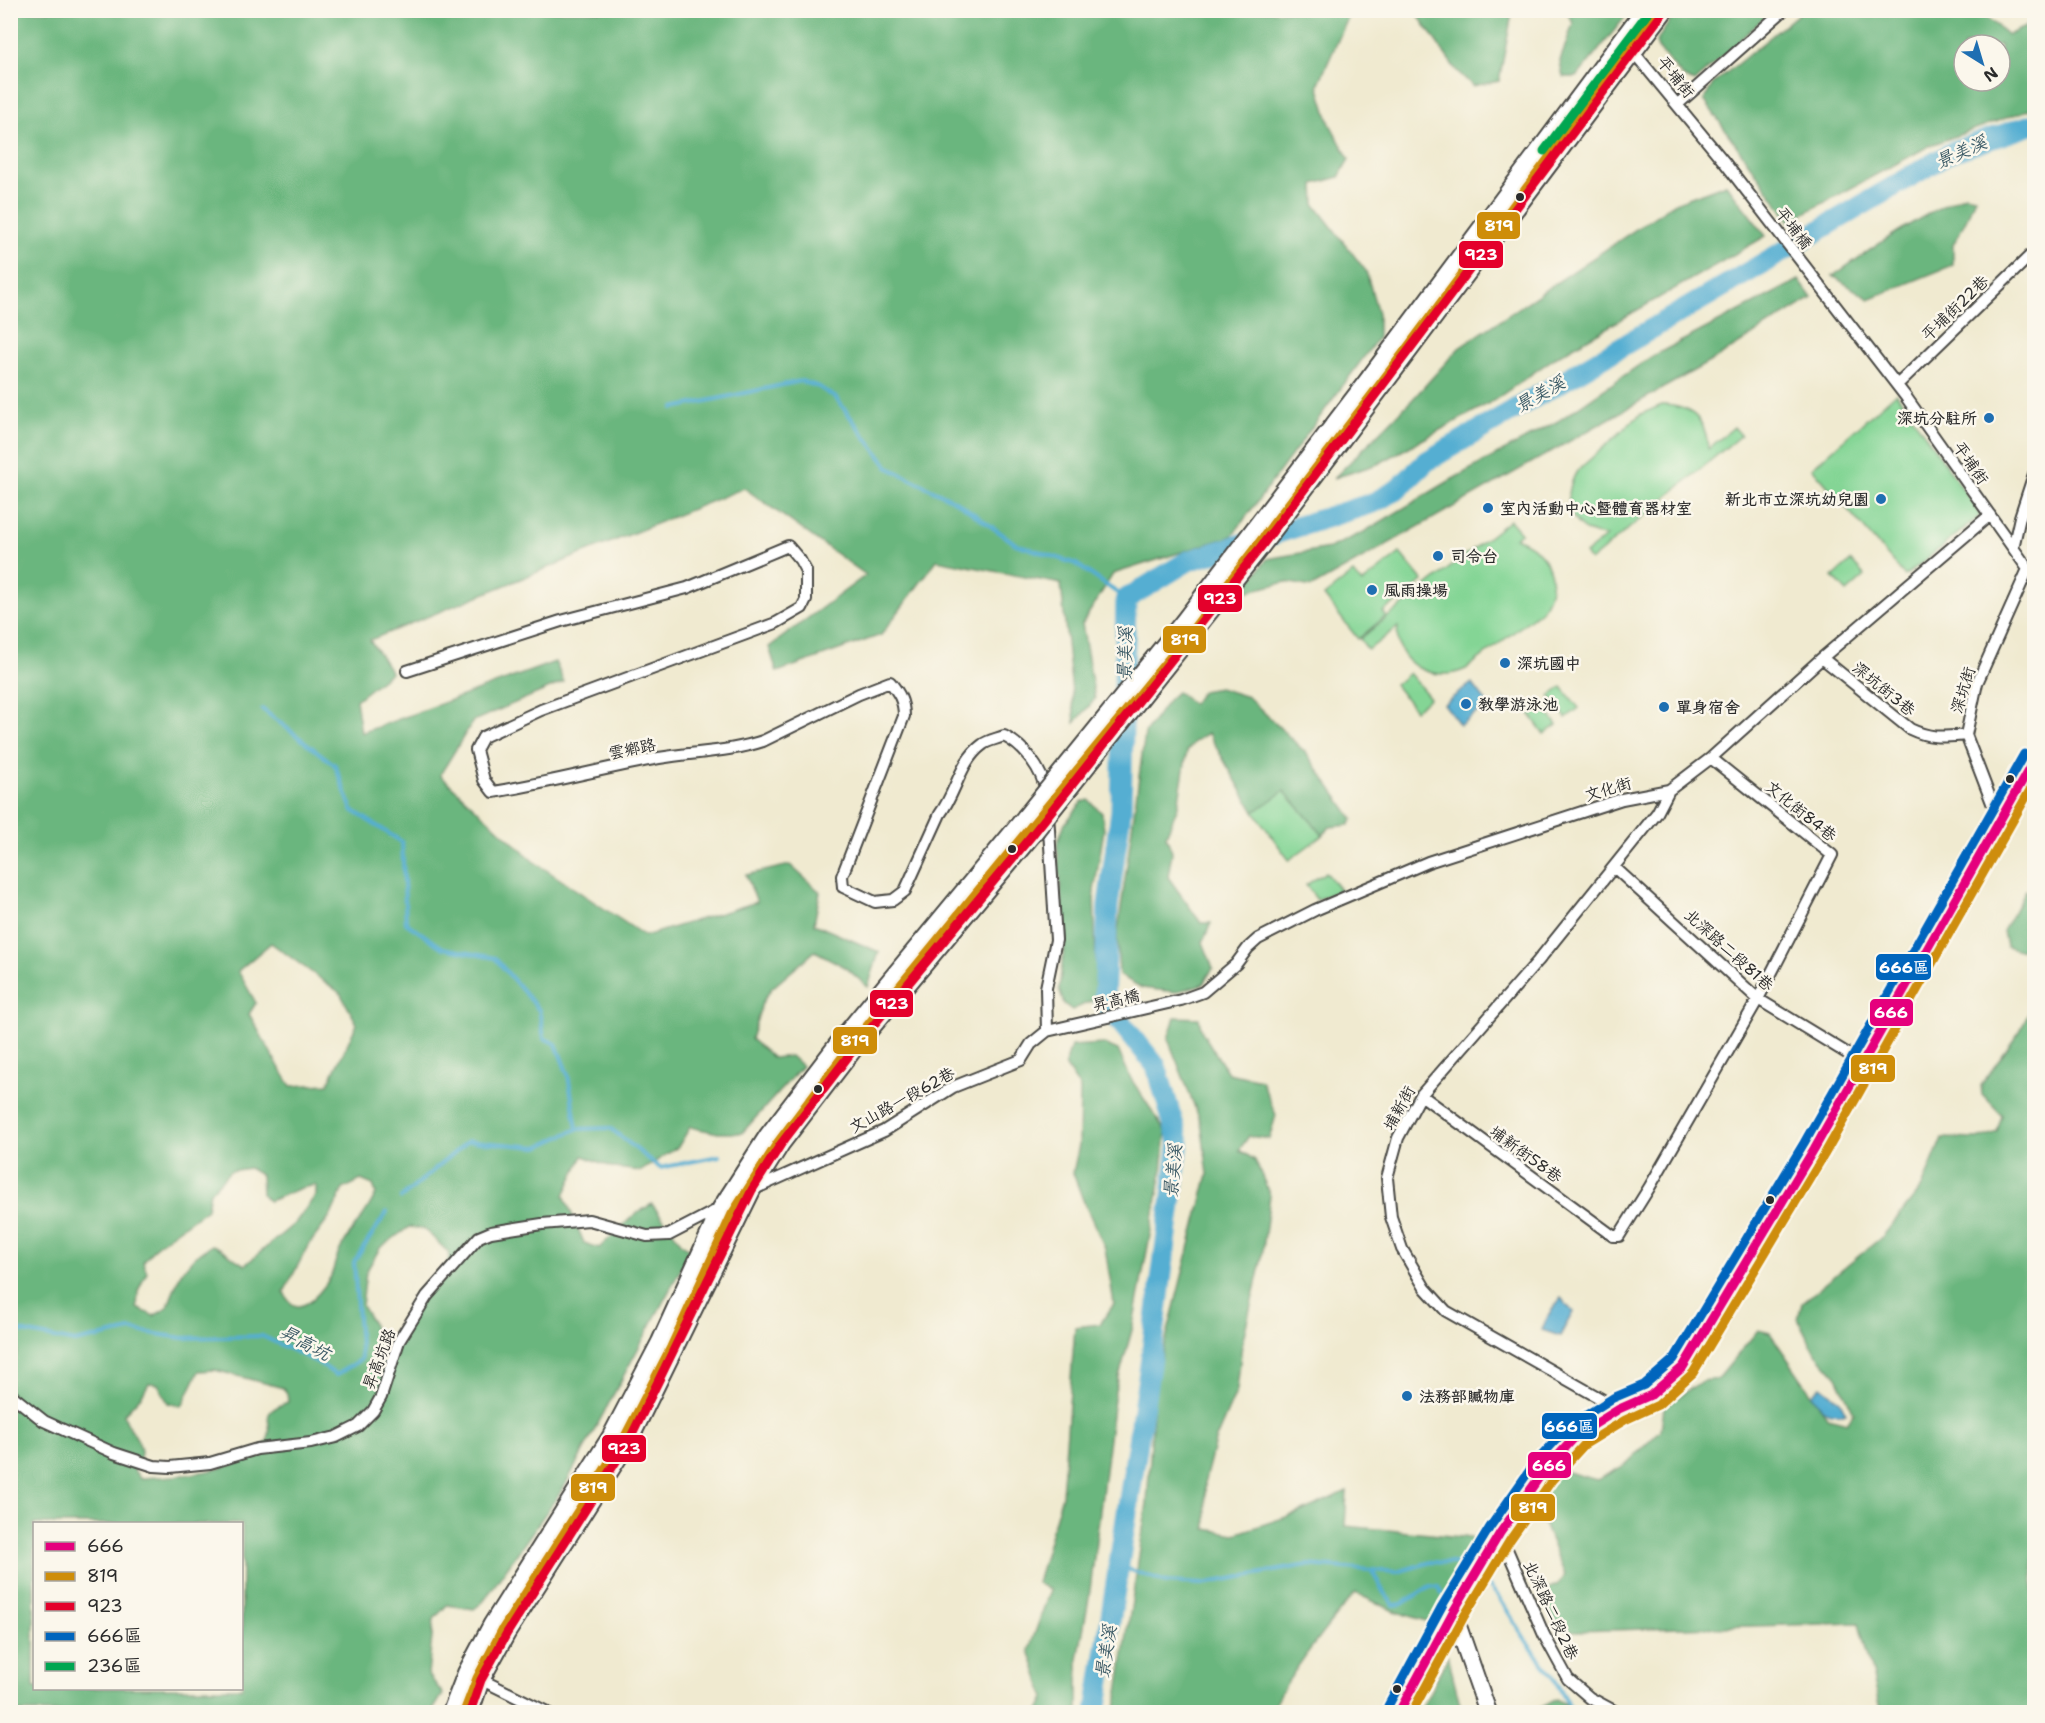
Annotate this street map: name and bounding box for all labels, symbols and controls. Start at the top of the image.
north arrow [1952,33,2012,93]
street label: 平埔街 [1653,52,1699,102]
text: N [1979,62,2002,87]
water label: 景美溪 [1931,130,1991,174]
unlabelled marker [1514,191,1526,203]
street label: 平埔橋 [1771,203,1817,253]
line badge: 819 [1476,211,1521,240]
text: 819 [1484,215,1514,236]
line badge: 923 [1458,240,1504,269]
text: 923 [1464,244,1498,265]
street label: 平埔街22巷 [1917,271,1993,345]
water label: 景美溪 [1511,370,1570,418]
place label: 深坑分駐所 [1897,408,1977,429]
marker: 深坑分駐所 [1982,411,1996,425]
street label: 平埔街 [1949,437,1993,489]
place label: 新北市立深坑幼兒園 [1725,489,1869,510]
marker: 新北市立深坑幼兒園 [1874,492,1888,506]
place label: 室內活動中心暨體育器材室 [1500,498,1692,519]
marker: 室內活動中心暨體育器材室 [1481,501,1495,515]
place label: 司令台 [1450,546,1498,567]
marker: 司令台 [1431,549,1445,563]
place label: 風雨操場 [1384,580,1448,601]
marker: 風雨操場 [1365,583,1379,597]
line badge: 923 [1197,584,1243,613]
text: 923 [1203,588,1237,609]
line badge: 819 [1162,625,1207,654]
water label: 景美溪 [1113,626,1137,681]
text: 819 [1170,629,1200,650]
place label: 深坑國中 [1517,653,1581,674]
marker: 深坑國中 [1498,656,1512,670]
street label: 深坑街3巷 [1848,657,1920,721]
street label: 深坑街 [1946,664,1980,716]
place label: 教學游泳池 [1478,694,1558,715]
marker: 教學游泳池 [1459,697,1473,711]
place label: 單身宿舍 [1676,697,1740,718]
marker: 單身宿舍 [1657,700,1671,714]
street label: 雲鄉路 [606,734,658,764]
street label: 文化街 [1582,772,1634,806]
unlabelled marker [2004,773,2016,785]
street label: 文化街84巷 [1761,776,1841,846]
unlabelled marker [1006,843,1018,855]
street label: 北深路二段81巷 [1680,904,1778,996]
line badge: 666區 [1875,953,1932,981]
text: 666區 [1879,957,1929,978]
street label: 昇高橋 [1090,984,1142,1016]
line badge: 923 [869,989,914,1018]
text: 923 [875,993,909,1014]
line badge: 666 [1869,998,1914,1027]
text: 666 [1874,1002,1908,1023]
line badge: 819 [832,1026,878,1055]
text: 819 [840,1030,870,1051]
line badge: 819 [1850,1054,1896,1083]
text: 819 [1858,1058,1888,1079]
street label: 文山路一段62巷 [846,1062,958,1138]
street label: 埔新街 [1378,1082,1420,1134]
unlabelled marker [812,1083,824,1095]
street label: 埔新街58巷 [1486,1121,1566,1187]
water label: 景美溪 [1159,1142,1187,1199]
unlabelled marker [1764,1194,1776,1206]
water label: 昇高坑 [276,1320,336,1367]
street label: 昇高坑路 [358,1325,400,1393]
place label: 法務部贓物庫 [1419,1386,1515,1407]
marker: 法務部贓物庫 [1400,1389,1414,1403]
line badge: 666區 [1541,1412,1598,1440]
text: 666區 [1544,1416,1594,1437]
line badge: 923 [601,1434,647,1463]
text: 923 [607,1438,641,1459]
line badge: 666 [1527,1451,1572,1479]
text: 666 [1532,1455,1566,1476]
line badge: 819 [570,1473,616,1502]
text: 819 [578,1477,608,1498]
line badge: 819 [1510,1493,1556,1522]
text: 819 [1518,1497,1548,1518]
legend [33,1522,243,1690]
text: 666 [87,1534,124,1558]
street label: 北深路二段2巷 [1519,1557,1583,1663]
text: 819 [87,1564,118,1588]
text: 923 [87,1594,123,1618]
water label: 景美溪 [1090,1622,1122,1681]
text: 666區 [87,1624,142,1648]
text: 236區 [87,1654,141,1678]
unlabelled marker [1391,1683,1403,1695]

